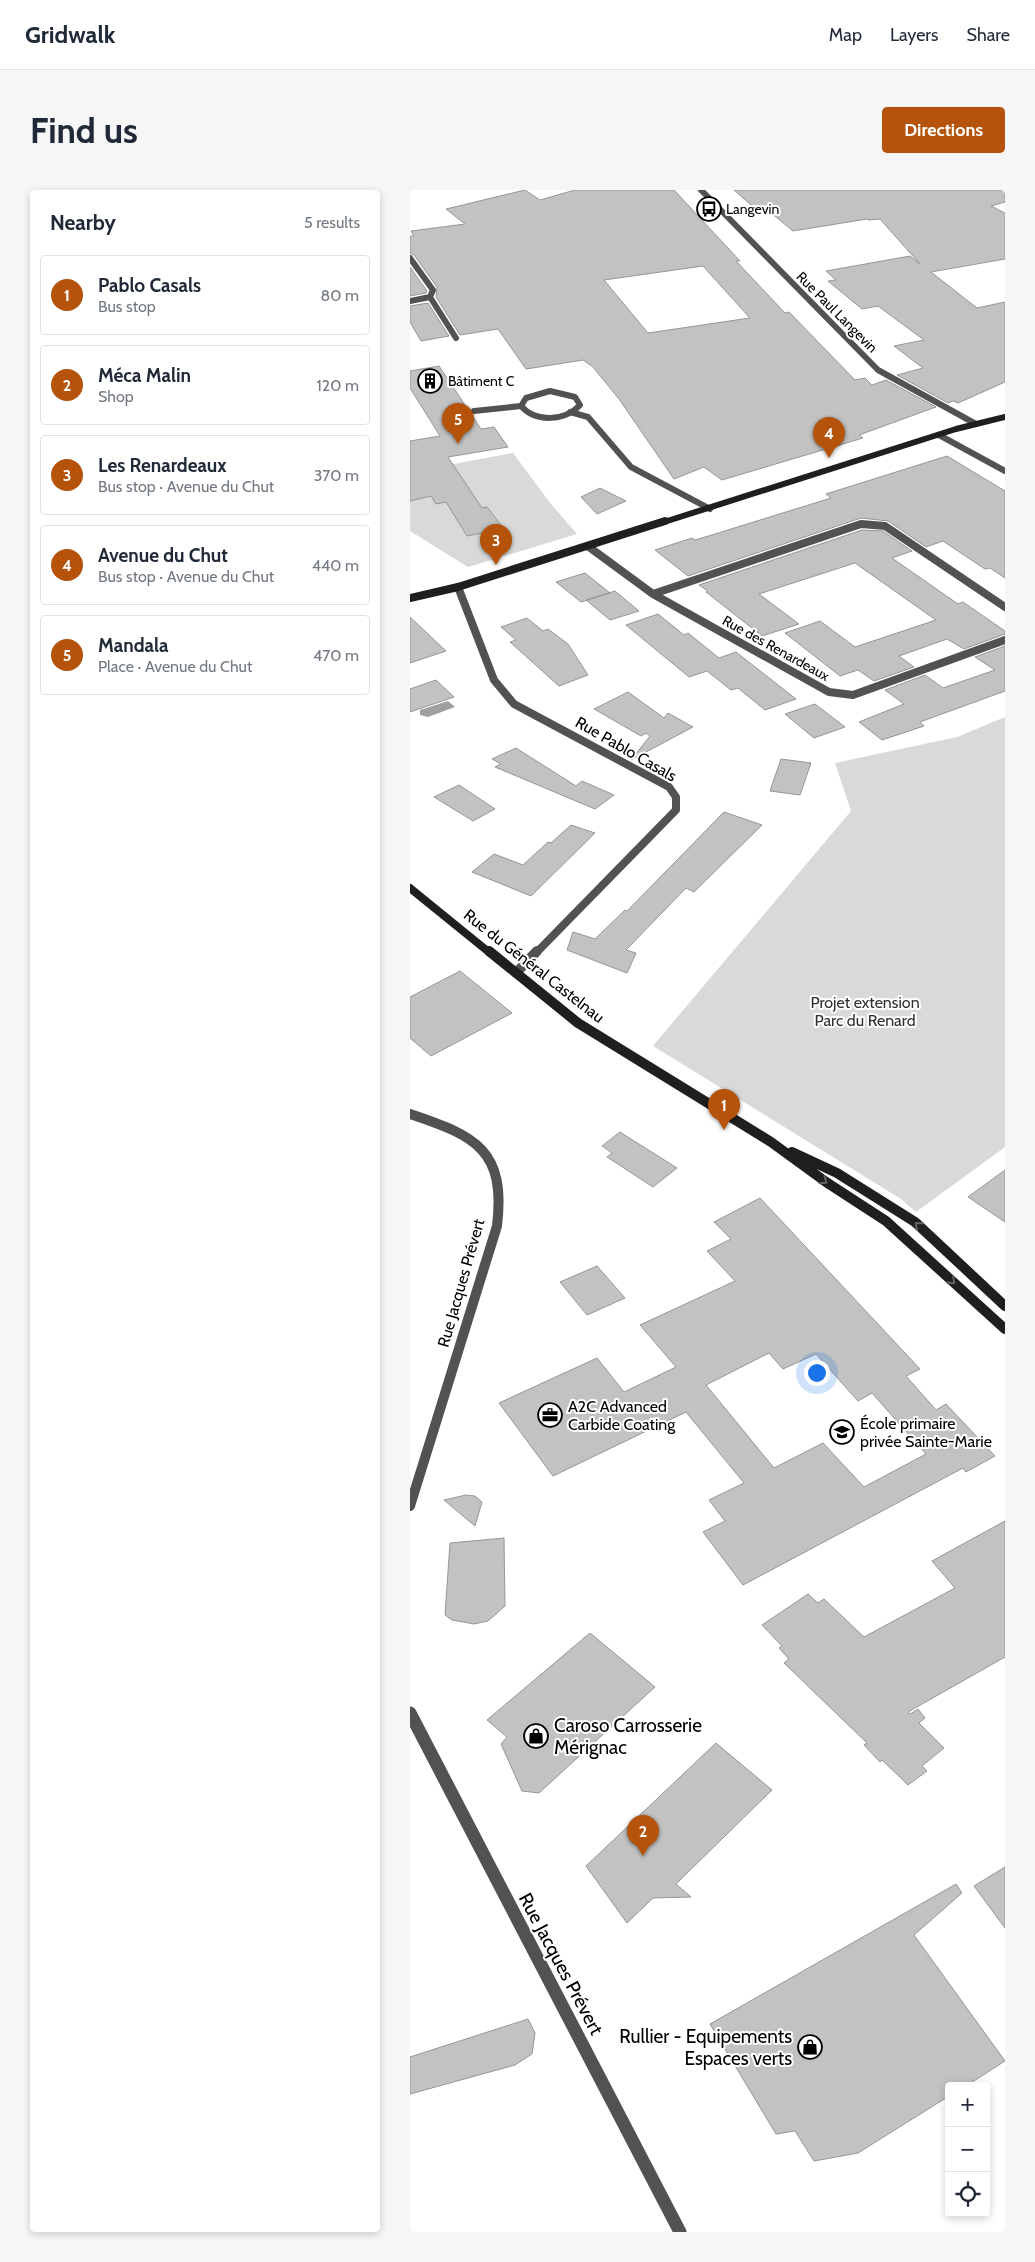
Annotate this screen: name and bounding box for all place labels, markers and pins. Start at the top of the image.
bus stop icon: Langevin [696,196,722,222]
place label: Langevin [726,200,779,218]
building icon: Bâtiment C [417,368,443,394]
place label: Bâtiment C [448,372,515,390]
pin: 5 [442,403,474,444]
pin: 4 [813,417,845,458]
pin: 3 [480,524,512,565]
pin: 1 [708,1089,740,1130]
place label: A2C Advanced Carbide Coating [568,1397,676,1434]
office icon: A2C Advanced Carbide Coating [537,1402,563,1428]
place label: École primaire privée Sainte-Marie [860,1414,992,1451]
school or university icon: École primaire privée Sainte-Marie [829,1419,855,1445]
place label: Caroso Carrosserie Mérignac [554,1714,702,1759]
shop icon: Caroso Carrosserie Mérignac [523,1723,549,1749]
pin: 2 [627,1815,659,1856]
place label: Rullier - Equipements Espaces verts [619,2025,792,2070]
shop icon: Rullier - Equipements Espaces verts [797,2034,823,2060]

